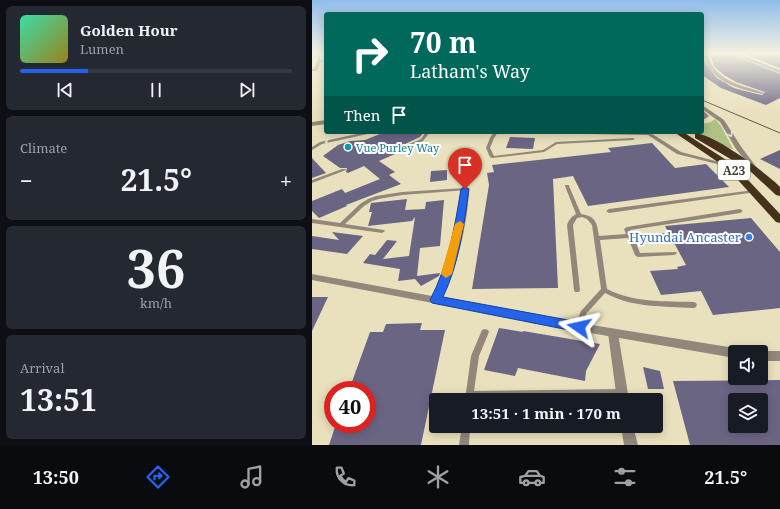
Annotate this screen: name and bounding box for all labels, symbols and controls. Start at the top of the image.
text: Golden Hour [80,20,178,40]
text: 70 m [410,23,477,61]
icon: right [344,28,396,80]
text: Lumen [80,40,124,58]
text: Latham's Way [410,59,530,83]
icon: previous [54,79,76,101]
icon: pause [145,79,167,101]
icon: next [236,79,258,101]
icon: arrive [388,104,410,126]
text: Then [344,105,380,125]
one-way arrow [725,130,732,137]
one-way arrow [324,137,331,146]
text: Climate [20,139,67,157]
place label: Vue Purley Way [356,140,440,155]
marker: Vue Purley Way [343,142,353,152]
pin [448,148,482,189]
icon: arrive [454,154,476,176]
text: 21.5° [120,159,192,200]
road number: A23 [718,160,750,180]
text: − [20,165,33,195]
text: + [280,165,292,195]
place label: Hyundai Ancaster [629,228,741,246]
text: 36 [127,232,185,303]
marker: Hyundai Ancaster [744,232,754,242]
text: km/h [140,294,172,312]
position arrow [558,306,600,348]
map controls [728,345,768,433]
button: sound [728,345,768,385]
text: Arrival [20,359,64,377]
text: 13:51 [20,379,97,420]
speed limit sign: 40 [324,381,376,433]
button: layers [728,393,768,433]
text: 13:51 · 1 min · 170 m [471,403,621,423]
icon: directions [144,463,172,491]
icon: music [238,463,266,491]
icon: phone [331,463,359,491]
icon: climate [424,463,452,491]
icon: car [518,463,546,491]
icon: filters [611,463,639,491]
text: 13:50 [33,465,79,489]
text: 21.5° [704,465,747,489]

